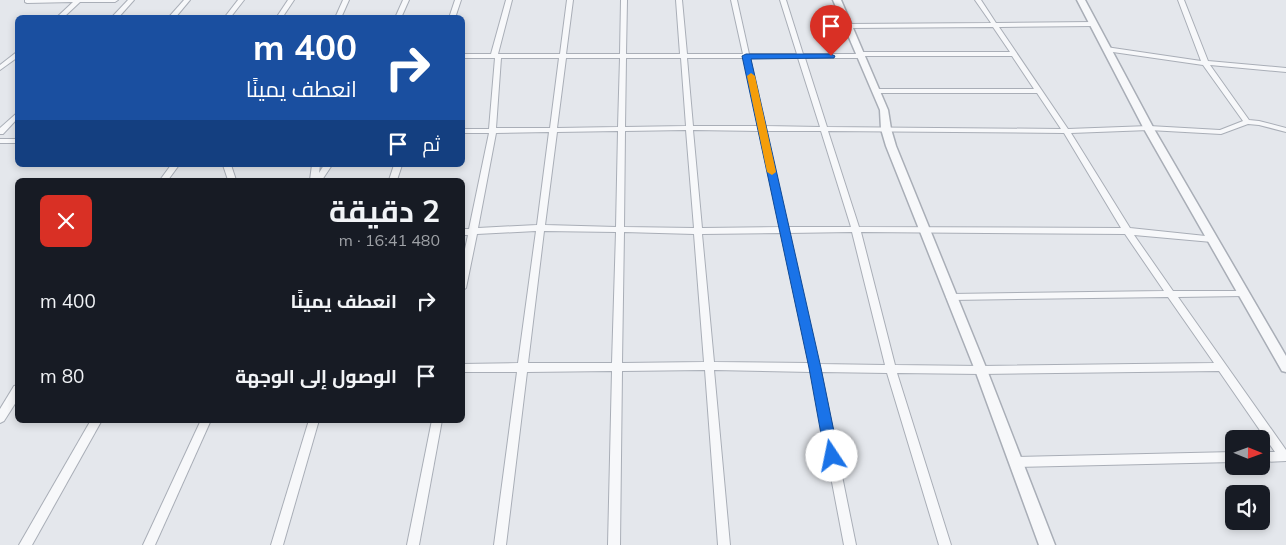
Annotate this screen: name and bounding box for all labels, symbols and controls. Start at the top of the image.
pin [810,5,852,56]
icon: arrive [817,12,845,40]
text: 400 m [253,25,357,69]
icon: right [375,35,440,100]
text: انعطف يمينًا [246,75,357,103]
icon: arrive [384,130,412,158]
text: ثم [422,132,440,156]
text: 2 دقيقة [329,192,440,230]
button: close [40,195,92,247]
text: 480 m · 16:41 [339,230,440,250]
icon: right [412,287,440,315]
text: 400 m [40,289,96,313]
text: انعطف يمينًا [291,289,397,313]
icon: arrive [412,362,440,390]
text: 80 m [40,364,84,388]
text: الوصول إلى الوجهة [235,364,397,388]
position arrow [805,429,857,481]
north arrow [1225,430,1270,475]
map controls [1225,430,1270,530]
button: sound [1225,485,1270,530]

